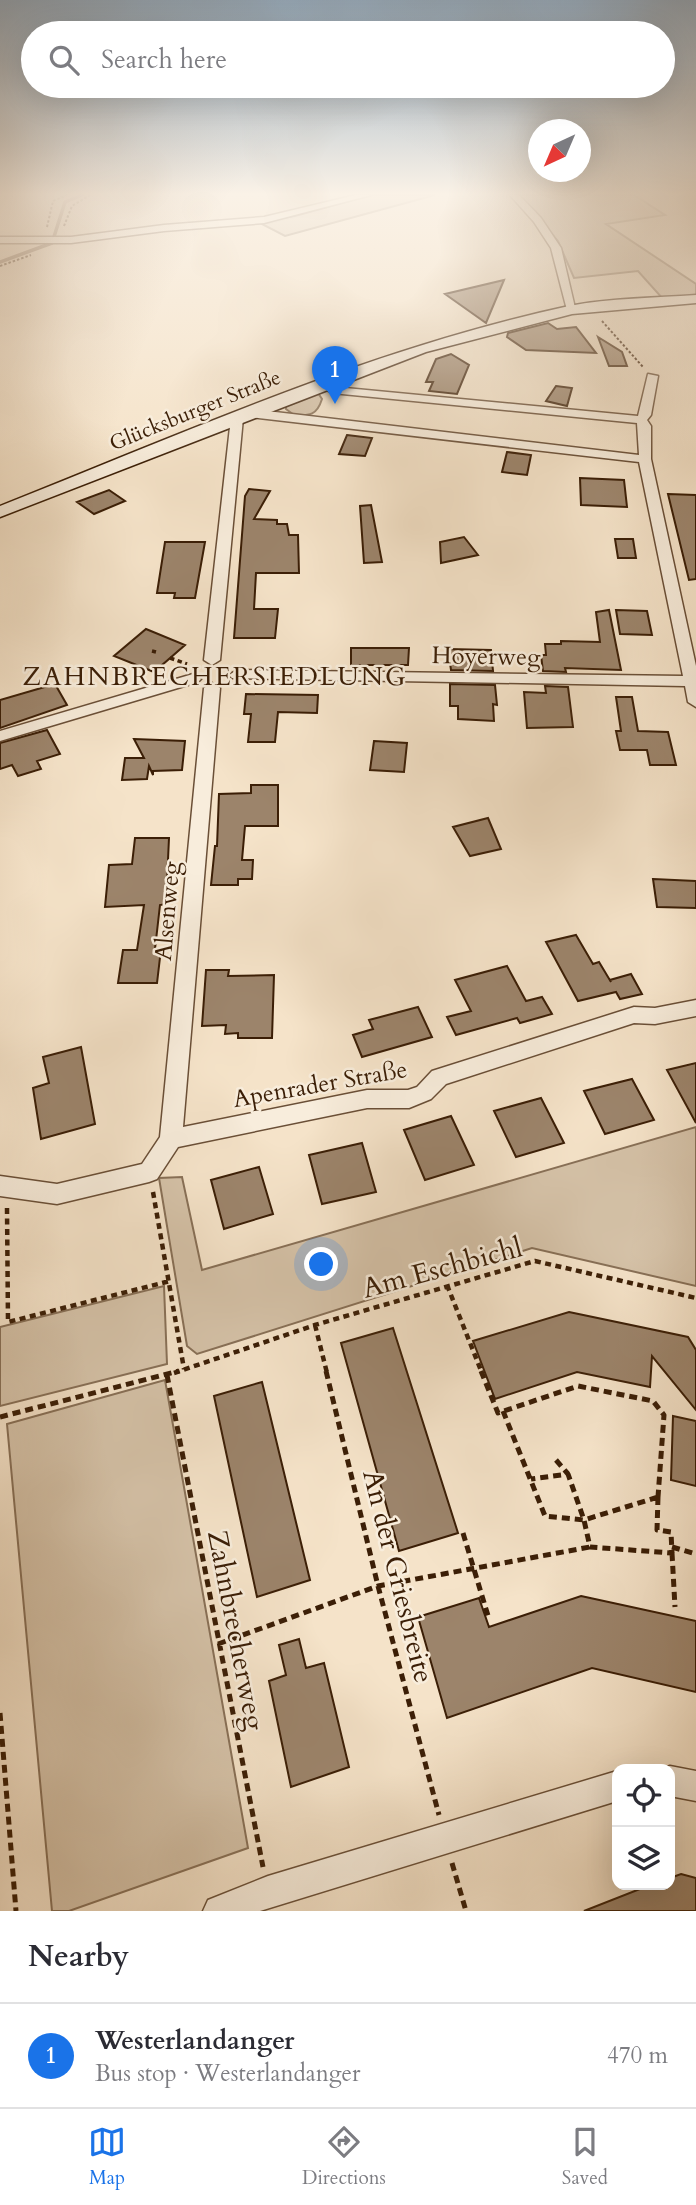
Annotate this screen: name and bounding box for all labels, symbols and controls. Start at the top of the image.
search box [21,21,675,98]
icon: search [45,41,83,79]
text: Search here [101,42,227,77]
north arrow [528,119,591,182]
pin: 1 [312,346,358,404]
street label: Glücksburger Straße [105,363,285,458]
street label: Hoyerweg [431,639,541,674]
district label: ZAHNBRECHERSIEDLUNG [22,659,408,694]
street label: Alsenweg [147,860,188,962]
street label: Apenrader Straße [230,1053,410,1116]
street label: Am Eschbichl [358,1228,526,1308]
your location [304,1247,338,1281]
street label: An der Griesbreite [353,1466,443,1687]
street label: Zahnbrecherweg [198,1527,274,1734]
map controls [612,1764,675,1890]
button: locate [612,1764,675,1827]
button: layers [612,1827,675,1890]
text: Nearby [28,1936,129,1977]
text: Westerlandanger [95,2023,295,2058]
text: 1 [45,2040,57,2071]
text: 470 m [607,2040,668,2071]
text: Bus stop · Westerlandanger [95,2058,360,2089]
tab: Map [88,2123,126,2191]
tab: Directions [302,2123,386,2191]
tab: Saved [562,2123,608,2191]

